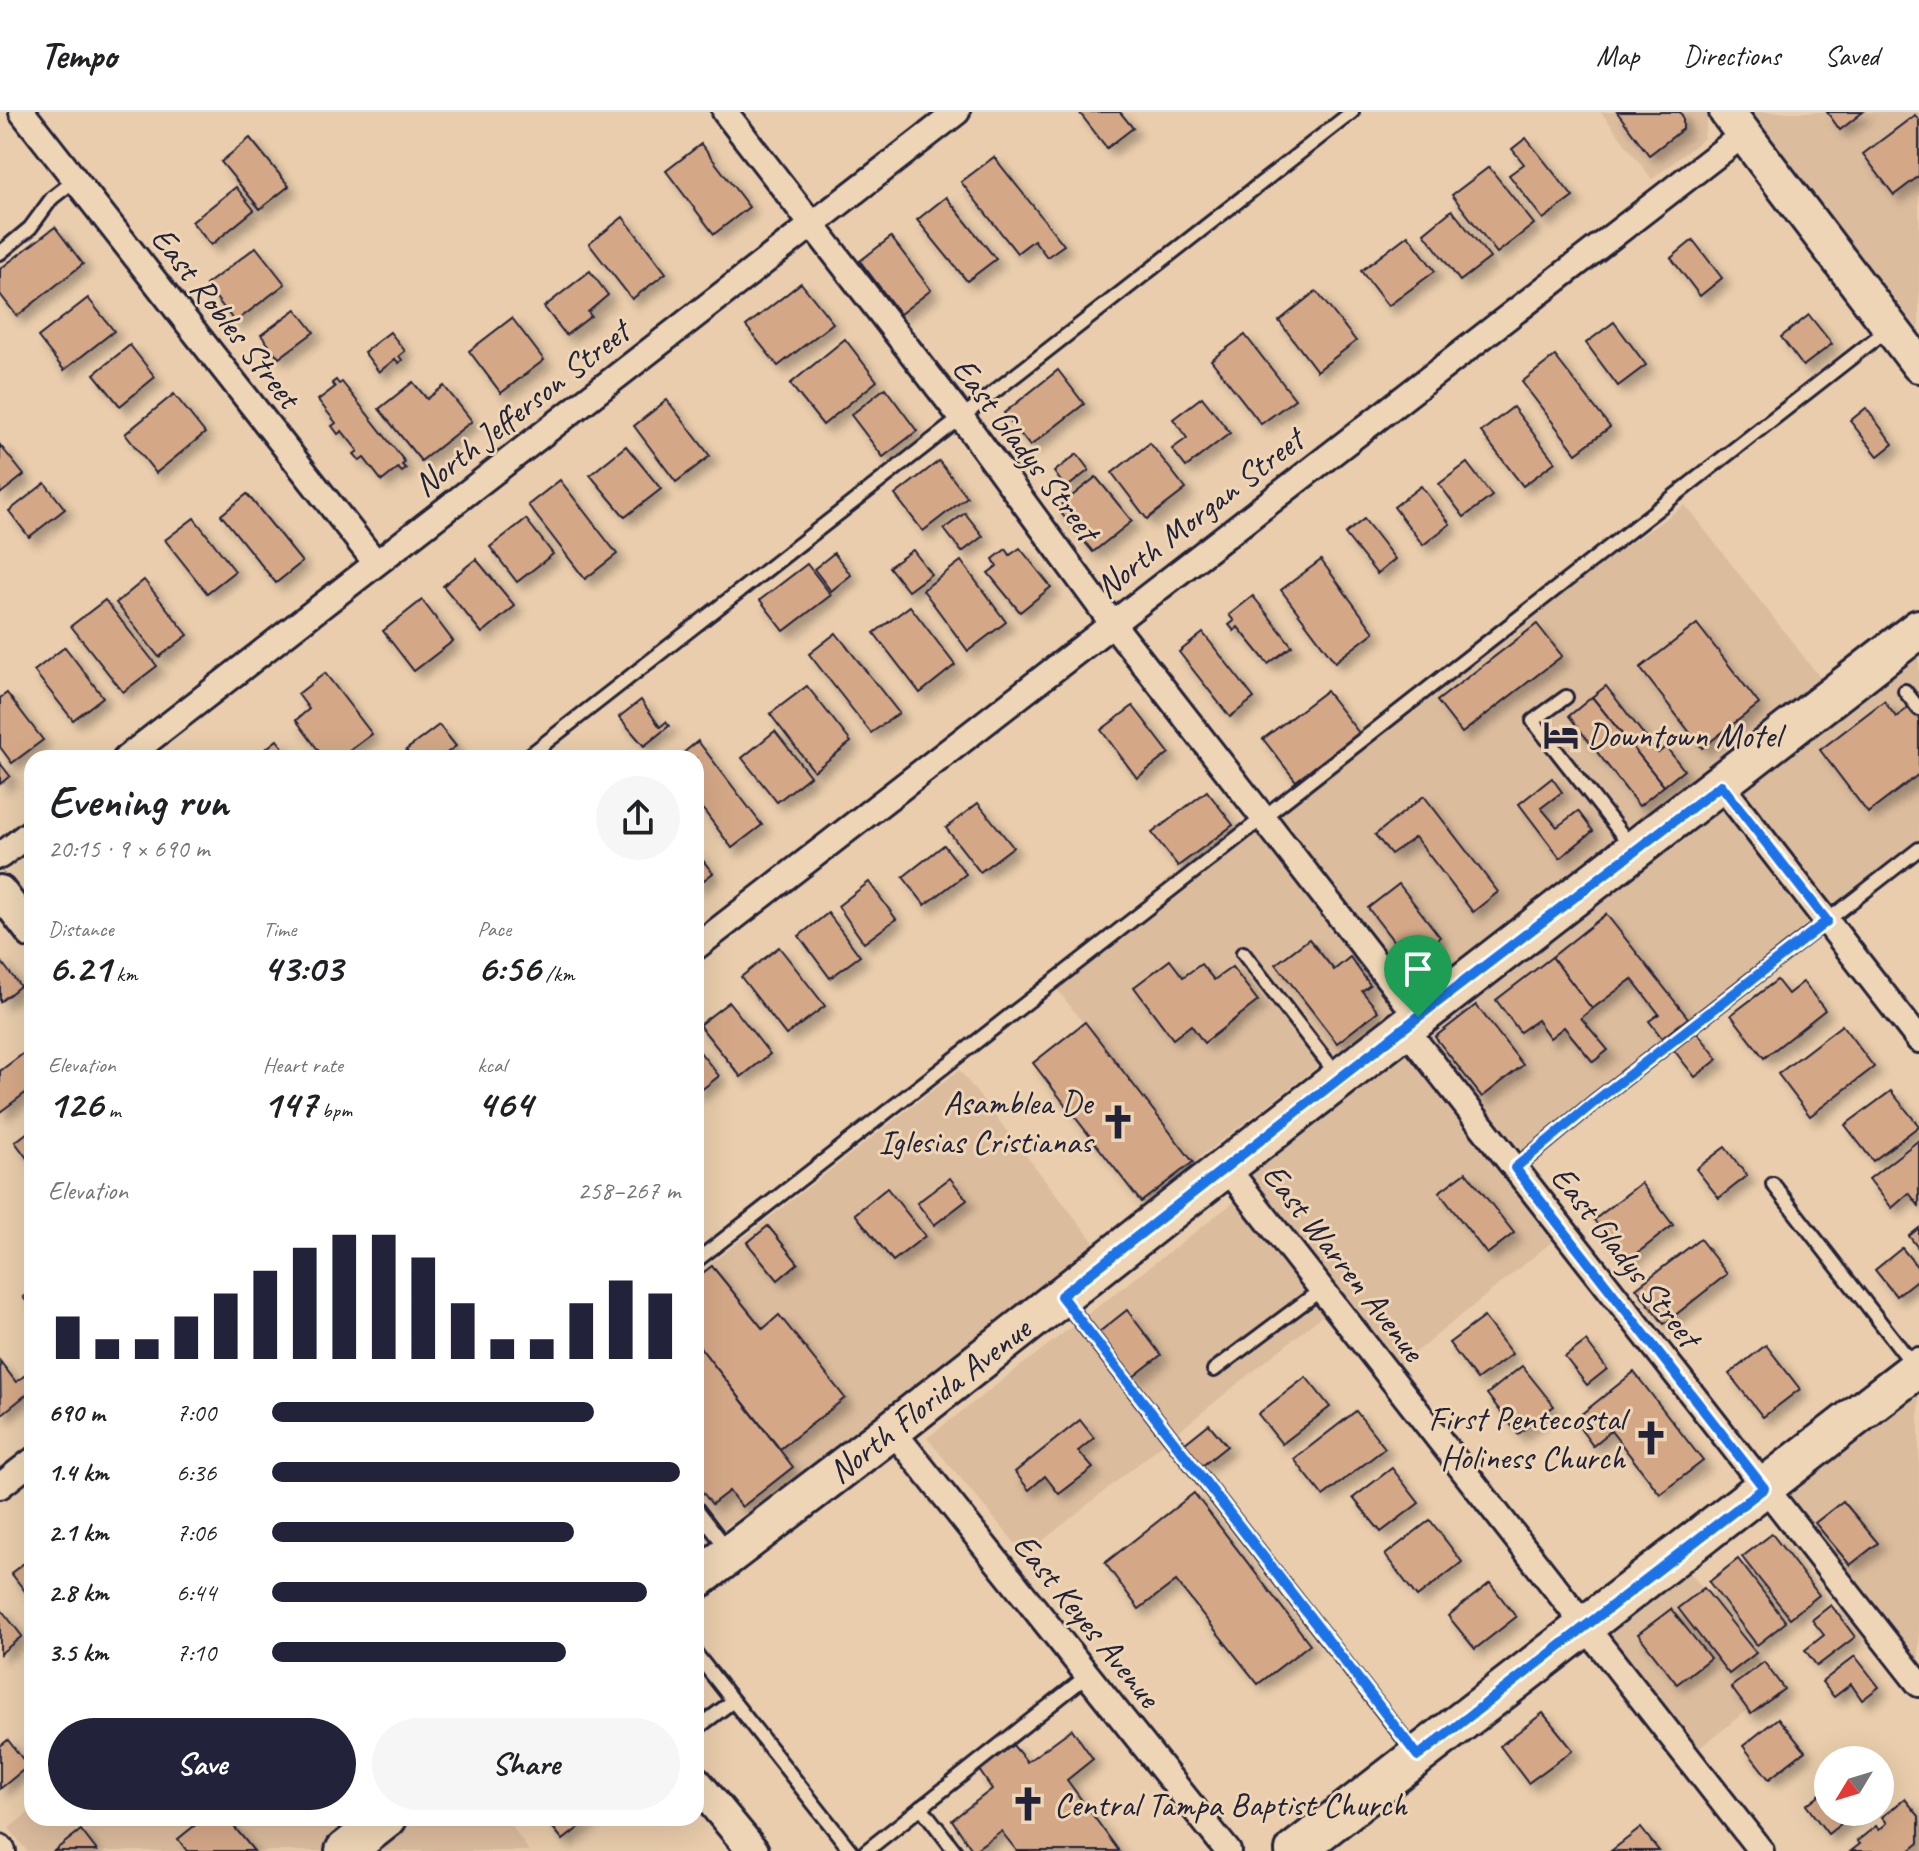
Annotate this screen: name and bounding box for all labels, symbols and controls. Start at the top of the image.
text: Tempo [40,32,116,79]
text: Map [1596,38,1639,73]
text: Directions [1683,38,1781,73]
text: Saved [1825,38,1879,73]
street label: East Robles Street [142,218,313,419]
street label: North Jefferson Street [404,307,641,506]
street label: East Gladys Street [943,349,1112,553]
street label: North Morgan Street [1087,416,1315,607]
place label: Downtown Motel [1587,714,1787,757]
hotel icon: Downtown Motel [1542,716,1580,754]
text: Evening run [48,774,228,829]
button: share [596,776,680,860]
text: 20:15 · 9 × 690 m [48,832,209,865]
text: Distance [48,915,114,943]
text: Time [263,915,296,943]
text: Pace [477,915,511,943]
pin [1384,935,1452,1017]
text: 6.21 [48,943,111,993]
text: 43:03 [263,943,343,993]
text: 6:56 [477,943,540,993]
icon: arrive [1396,947,1440,991]
text: km [111,960,138,988]
text: /km [540,960,574,988]
text: Elevation [48,1051,116,1079]
text: Heart rate [263,1051,343,1079]
text: kcal [477,1051,506,1079]
text: 126 [48,1079,103,1129]
text: 147 [263,1079,317,1129]
text: 464 [477,1079,532,1129]
place label: Asamblea De Iglesias Cristianas [879,1081,1095,1163]
text: m [103,1096,121,1124]
text: bpm [317,1096,352,1124]
church icon: Asamblea De Iglesias Cristianas [1099,1103,1137,1141]
street label: East Warren Avenue [1253,1154,1436,1371]
street label: East Gladys Street [1542,1157,1713,1359]
text: Elevation [48,1174,128,1207]
text: 258–267 m [577,1174,680,1207]
street label: North Florida Avenue [819,1306,1040,1492]
text: 690 m [48,1396,104,1429]
text: 7:00 [176,1396,216,1429]
place label: First Pentecostal Holiness Church [1429,1397,1631,1479]
church icon: First Pentecostal Holiness Church [1632,1419,1670,1457]
text: 1.4 km [48,1456,108,1489]
text: 6:36 [176,1456,216,1489]
text: 2.1 km [48,1516,108,1549]
text: 7:06 [176,1516,216,1549]
street label: East Keyes Avenue [1004,1524,1172,1717]
text: 2.8 km [48,1576,108,1609]
text: 6:44 [176,1576,216,1609]
text: 3.5 km [48,1636,108,1669]
text: 7:10 [176,1636,216,1669]
button: Save [48,1718,356,1810]
button: Share [372,1718,680,1810]
north arrow [1814,1746,1894,1826]
map controls [1814,1746,1894,1826]
place label: Central Tampa Baptist Church [1054,1783,1408,1826]
church icon: Central Tampa Baptist Church [1009,1785,1047,1823]

